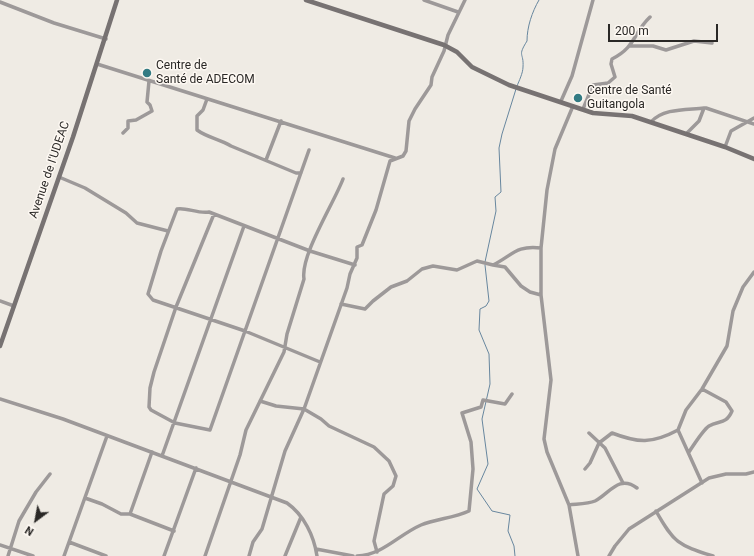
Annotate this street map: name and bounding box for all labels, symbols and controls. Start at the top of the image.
scale bar [610,16,720,42]
text: 200 m [615,24,649,38]
place label: Centre de Santé de ADECOM [156,59,255,87]
marker: Centre de Santé de ADECOM [141,67,153,79]
place label: Centre de Santé Guitangola [587,84,672,112]
marker: Centre de Santé Guitangola [572,92,584,104]
street label: Avenue de I'UDEAC [27,120,73,220]
north arrow [16,500,56,540]
text: N [23,523,36,538]

